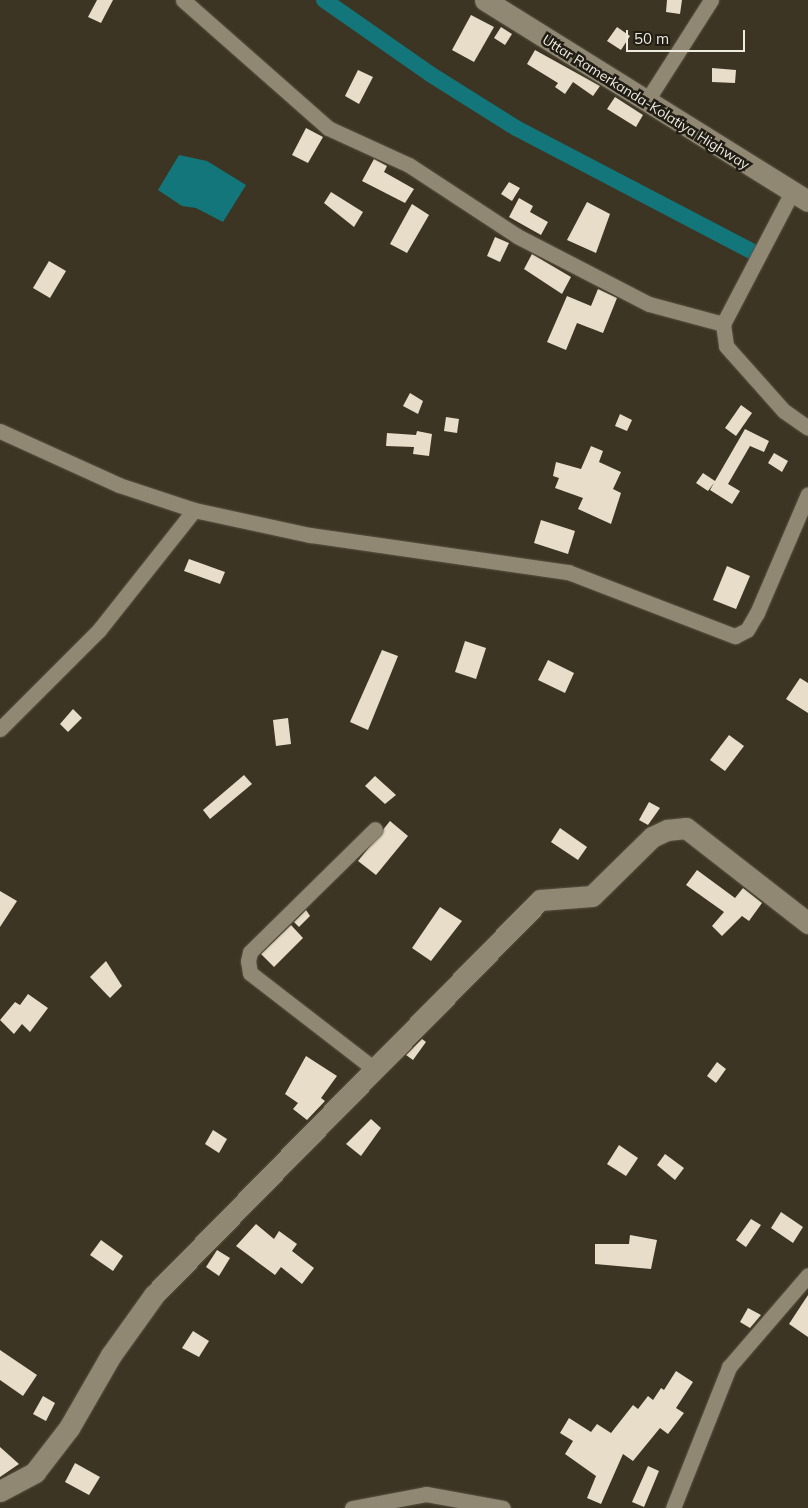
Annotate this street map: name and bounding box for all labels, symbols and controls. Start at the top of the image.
scale bar [628,20,747,52]
text: 50 m [634,29,669,48]
street label: Uttar Ramerkanda-Kolatiya Highway [539,31,753,173]

